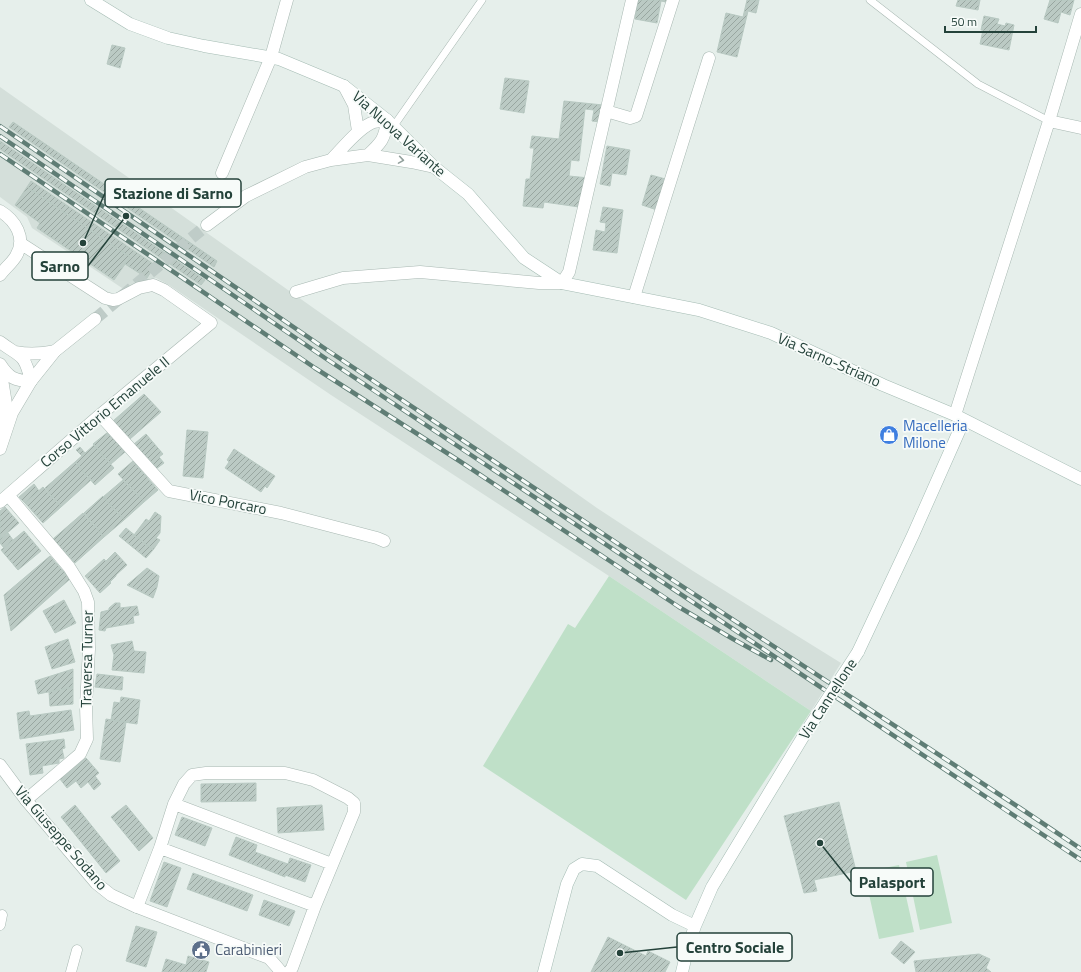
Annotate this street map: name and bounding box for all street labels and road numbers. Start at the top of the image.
street label: Via Nuova Variante [347,85,451,182]
street label: Via Sarno-Striano [774,326,885,393]
street label: Corso Vittorio Emanuele II [35,350,175,473]
street label: Vico Porcaro [187,483,269,520]
street label: Traversa Turner [74,610,99,708]
street label: Via Cannellone [793,654,862,744]
street label: Via Giuseppe Sodano [9,780,113,895]

